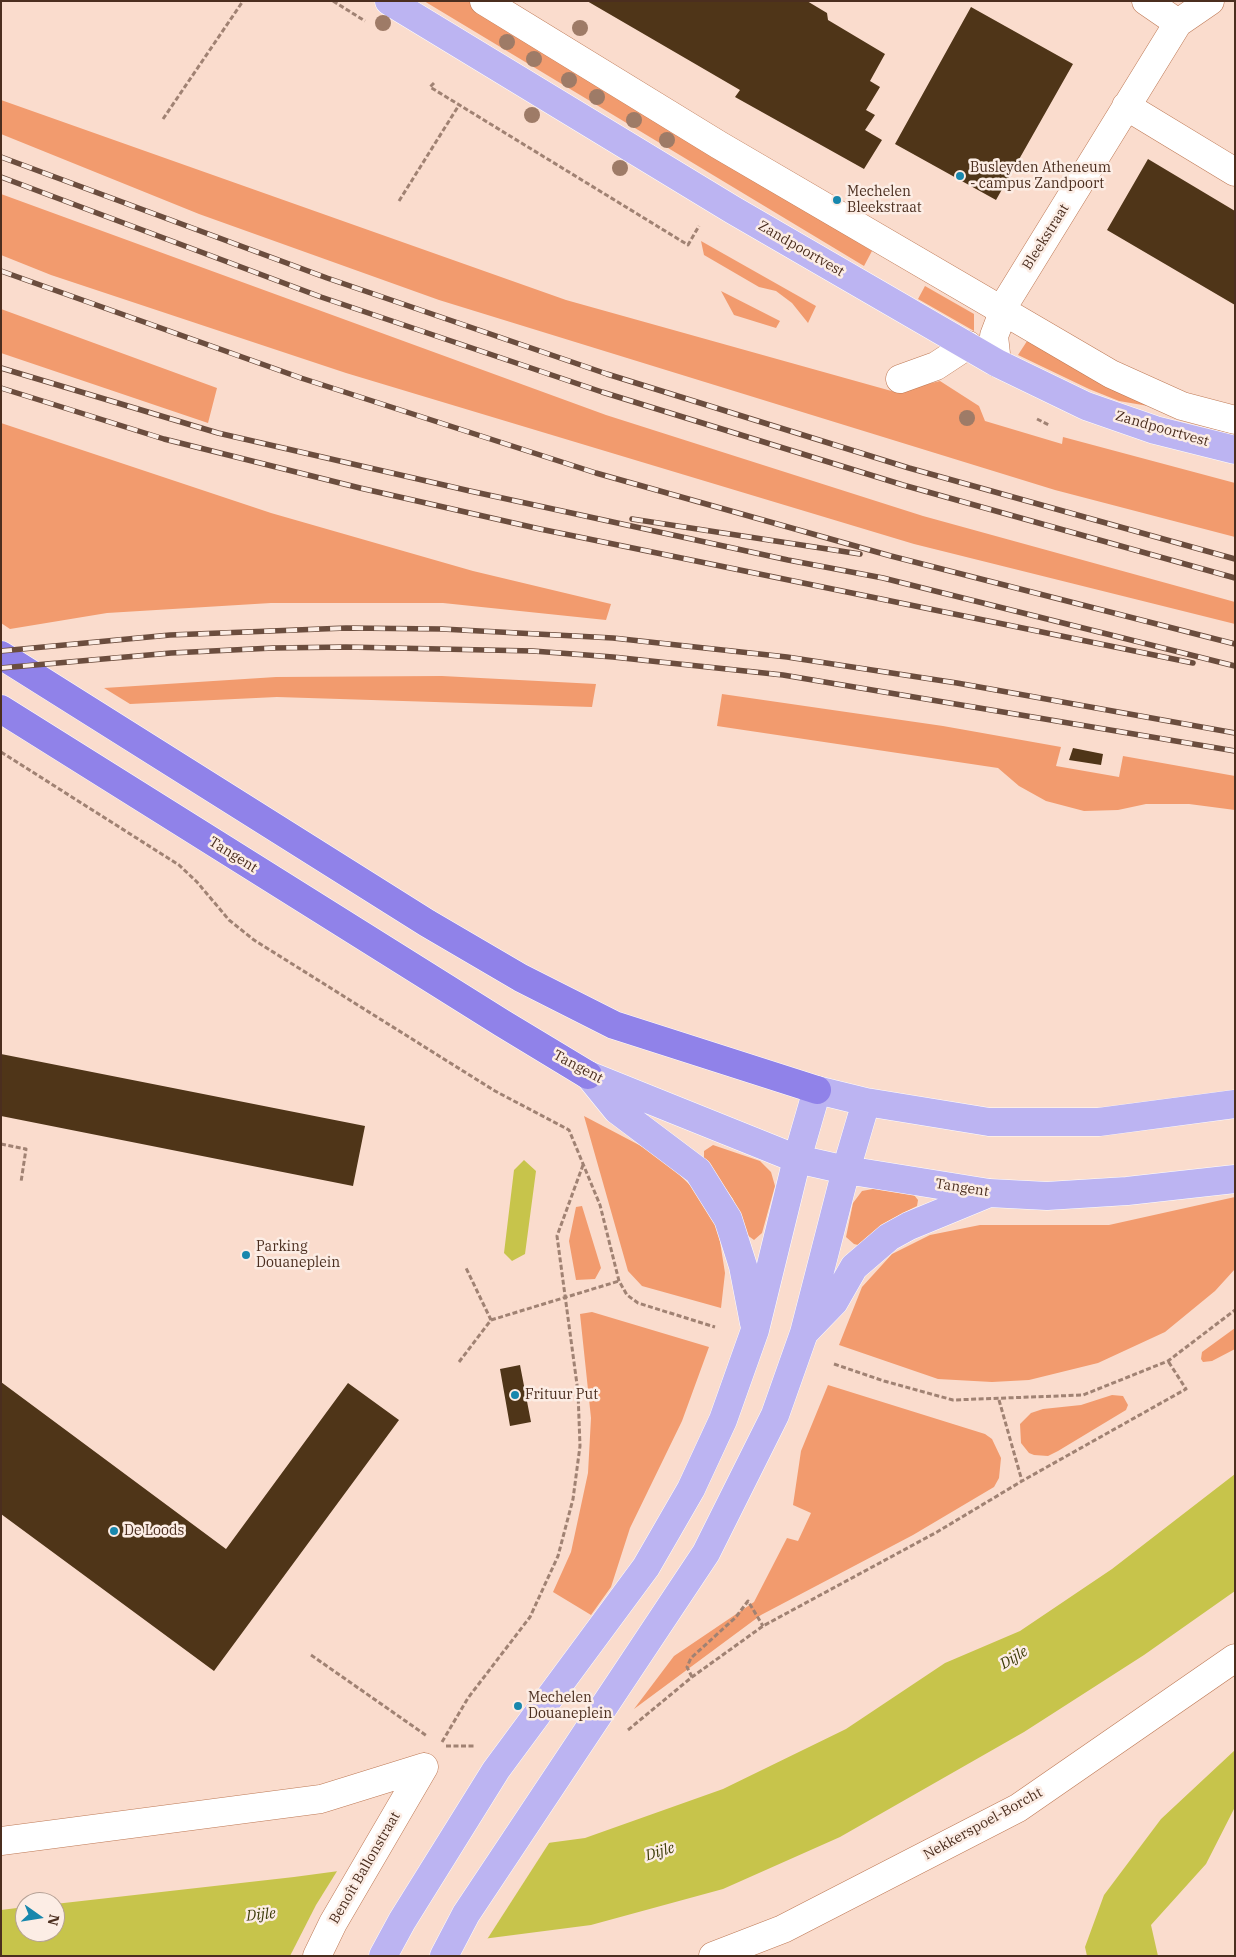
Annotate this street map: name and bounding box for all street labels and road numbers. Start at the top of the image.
street label: Bleekstraat [1019,201,1073,273]
street label: Zandpoortvest [755,218,847,280]
street label: Zandpoortvest [1113,408,1211,450]
street label: Tangent [206,834,260,876]
street label: Tangent [550,1047,606,1087]
street label: Tangent [934,1175,990,1201]
street label: Nekkerspoel-Borcht [921,1784,1045,1864]
street label: Benoît Ballonstraat [326,1809,404,1927]

